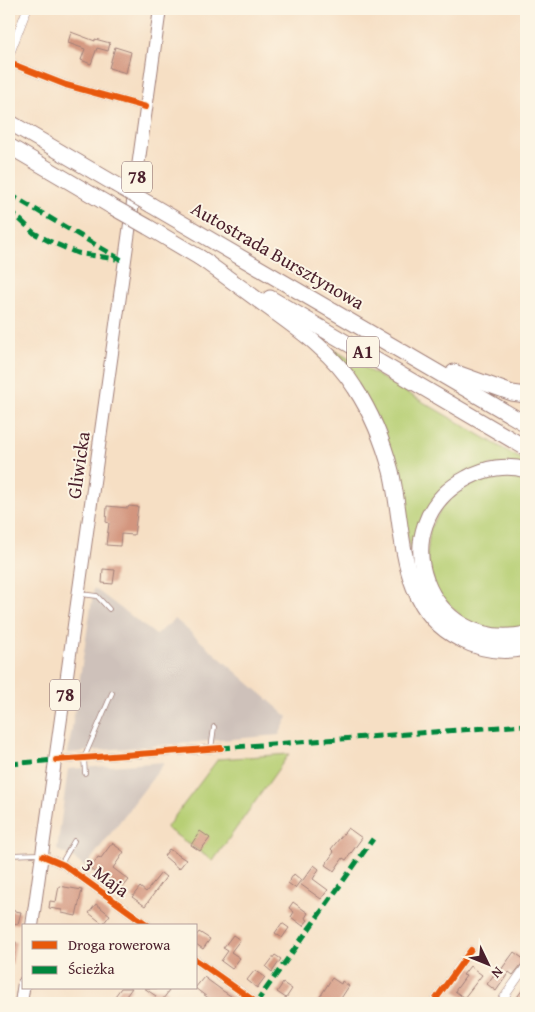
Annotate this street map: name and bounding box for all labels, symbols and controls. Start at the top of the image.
road number: 78 [122,162,152,192]
street label: Autostrada Bursztynowa [186,194,370,316]
road number: A1 [347,337,379,368]
street label: Gliwicka [59,430,97,500]
road number: 78 [50,680,80,710]
street label: 3 Maja [77,850,135,904]
legend [22,924,198,990]
text: Droga rowerowa [68,934,170,955]
north arrow [462,940,512,990]
text: Ścieżka [68,958,115,979]
text: N [487,963,508,984]

